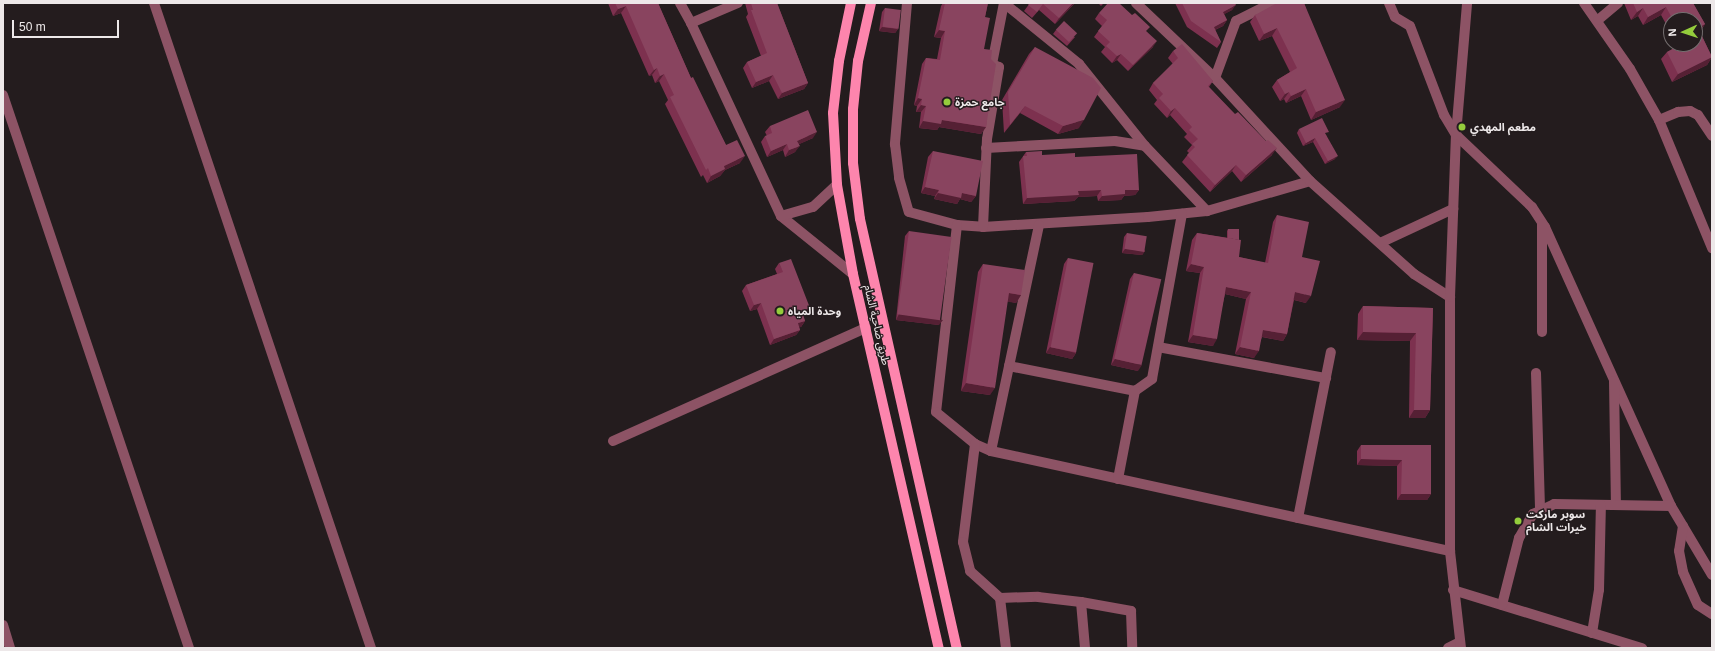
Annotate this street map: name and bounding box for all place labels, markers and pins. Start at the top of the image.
place label: جامع حمزة [955,95,1005,109]
marker: جامع حمزة [942,97,952,107]
place label: مطعم المهدي [1470,120,1536,134]
marker: مطعم المهدي [1457,122,1467,132]
place label: وحدة المياه [788,304,841,318]
marker: وحدة المياه [775,306,785,316]
place label: سوبر ماركت خيرات الشام [1526,508,1586,534]
marker: سوبر ماركت خيرات الشام [1513,516,1523,526]

